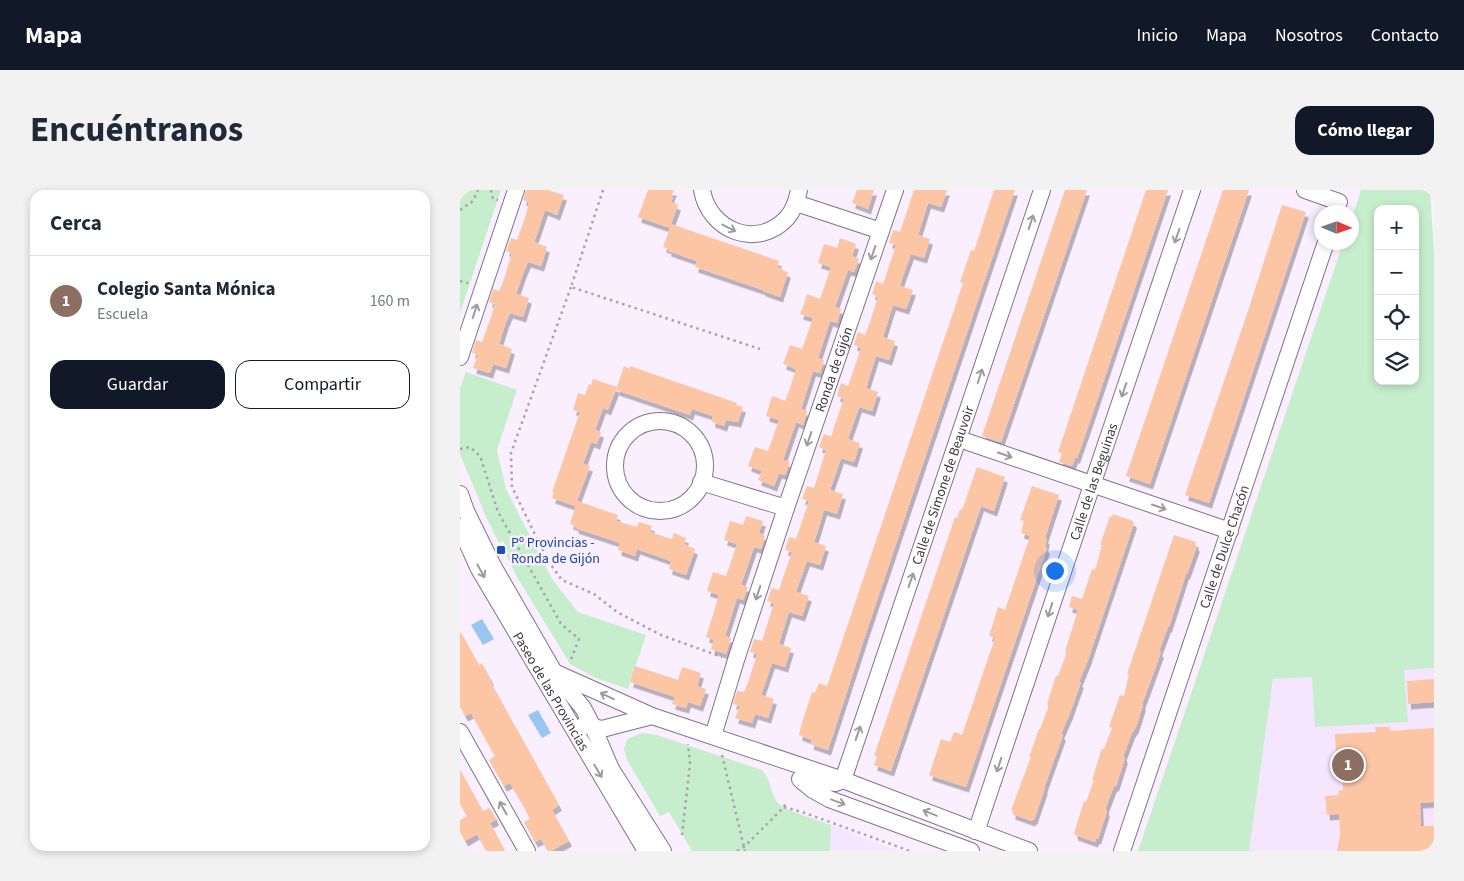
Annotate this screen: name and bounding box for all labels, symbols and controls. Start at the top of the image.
text: Mapa [25,18,82,53]
text: Inicio [1137,23,1178,48]
text: Mapa [1206,23,1247,48]
text: Nosotros [1275,23,1343,48]
text: Contacto [1371,23,1439,48]
text: Encuéntranos [30,105,243,155]
button: Cómo llegar [1295,106,1434,155]
north arrow [1314,205,1359,250]
map controls [1374,205,1419,385]
button: + [1374,205,1419,250]
text: Cerca [50,208,102,238]
one-way arrow [1027,214,1036,230]
one-way arrow [721,223,736,233]
one-way arrow [1171,228,1181,244]
one-way arrow [868,244,878,260]
button: − [1374,250,1419,295]
text: Colegio Santa Mónica [97,276,275,303]
text: 1 [62,290,70,312]
text: 160 m [370,290,410,312]
button: locate [1374,295,1419,340]
text: Escuela [97,303,148,325]
one-way arrow [471,303,481,319]
street label: Ronda de Gijón [811,324,858,415]
button: layers [1374,340,1419,385]
button: Guardar [50,360,225,409]
button: Compartir [235,360,410,409]
one-way arrow [976,369,985,384]
one-way arrow [1119,382,1128,397]
street label: Calle de Simone de Beauvoir [907,403,980,568]
street label: Calle de las Beguinas [1065,420,1123,543]
one-way arrow [804,431,814,447]
one-way arrow [997,451,1012,460]
street label: Calle de Dulce Chacón [1195,482,1255,611]
one-way arrow [1150,503,1166,512]
place label: Pº Provincias - Ronda de Gijón [511,533,600,569]
marker: Pº Provincias - Ronda de Gijón [495,544,507,556]
your location [1042,558,1068,584]
one-way arrow [476,564,486,579]
one-way arrow [907,572,916,588]
one-way arrow [753,585,762,601]
one-way arrow [1045,602,1054,618]
street label: Paseo de las Provincias [507,628,594,755]
one-way arrow [600,691,615,700]
one-way arrow [854,726,863,742]
pin: 1 [1332,746,1364,784]
one-way arrow [993,756,1003,772]
one-way arrow [593,763,603,778]
one-way arrow [830,798,845,807]
one-way arrow [498,801,508,816]
one-way arrow [923,808,938,817]

